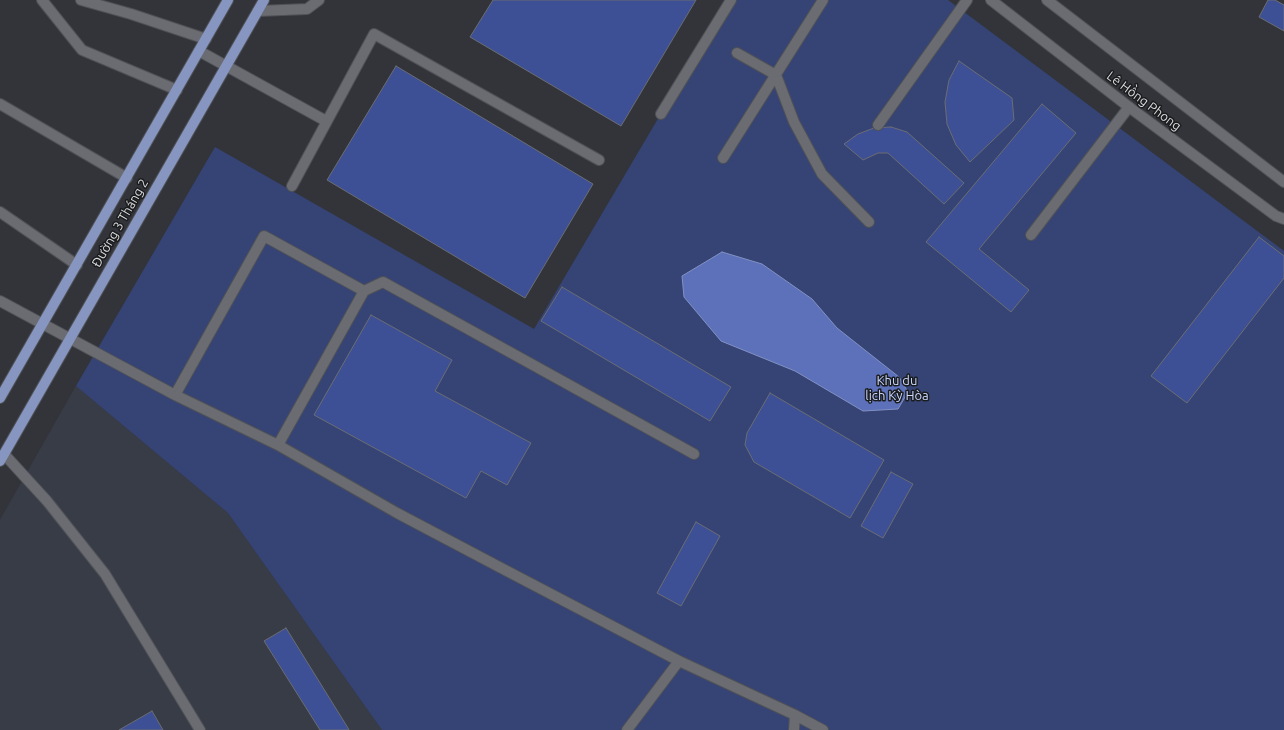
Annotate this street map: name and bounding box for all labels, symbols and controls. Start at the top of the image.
street label: Lê Hồng Phong [1104,68,1184,134]
street label: Đường 3 Tháng 2 [88,176,152,270]
park label: Khu du lịch Kỳ Hòa [865,373,929,404]

